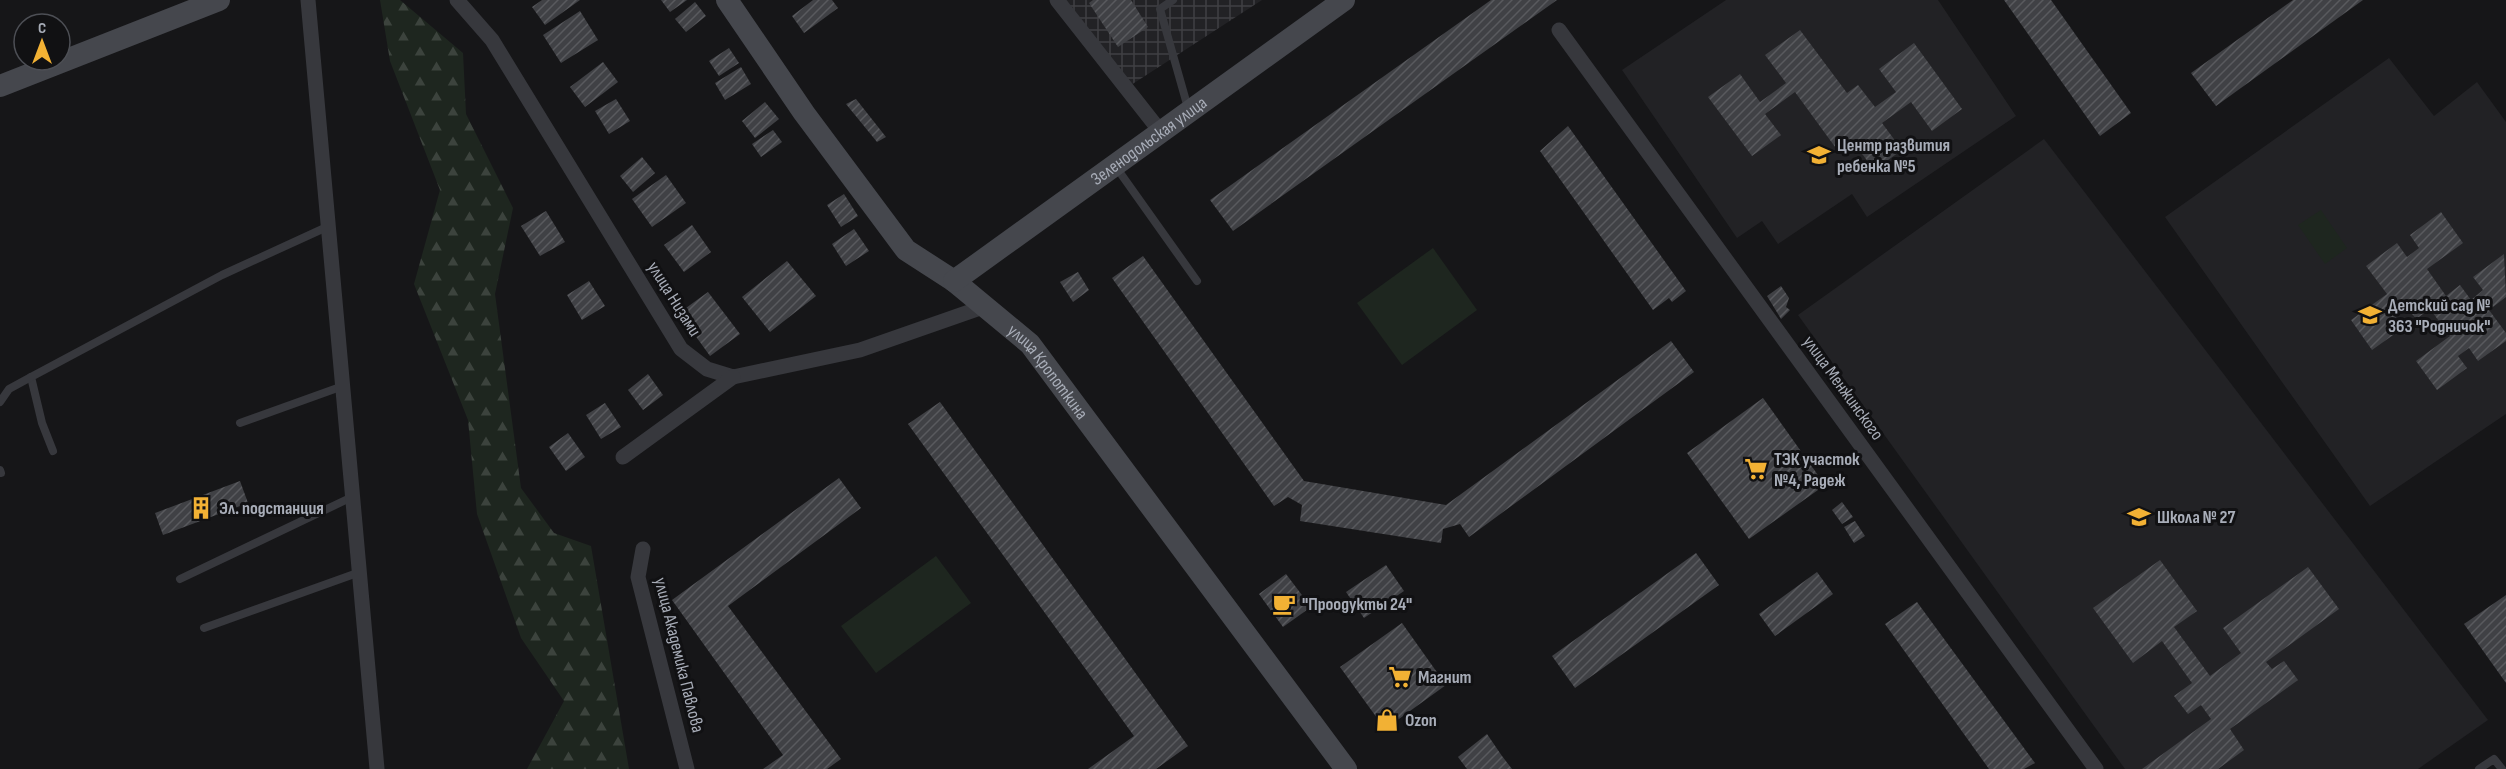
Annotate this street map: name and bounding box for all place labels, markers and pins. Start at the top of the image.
place label: Центр развития ребенка №5 [1837,135,1950,177]
school or university icon: Центр развития ребенка №5 [1806,142,1832,168]
place label: Детский сад № 363 "Родничок" [2388,295,2490,337]
school or university icon: Детский сад № 363 "Родничок" [2357,302,2383,328]
place label: ТЭК участок №4, Радеж [1774,449,1860,491]
supermarket icon: ТЭК участок №4, Радеж [1743,456,1769,482]
building icon: Эл. подстанция [188,495,214,521]
place label: Эл. подстанция [219,498,324,519]
school or university icon: Школа № 27 [2126,504,2152,530]
place label: Школа № 27 [2157,507,2235,528]
cafe icon: "Проодукты 24" [1271,591,1297,617]
place label: "Проодукты 24" [1302,594,1412,615]
supermarket icon: Магнит [1387,664,1413,690]
place label: Магнит [1418,667,1472,688]
shop icon: Ozon [1374,707,1400,733]
place label: Ozon [1405,710,1437,731]

